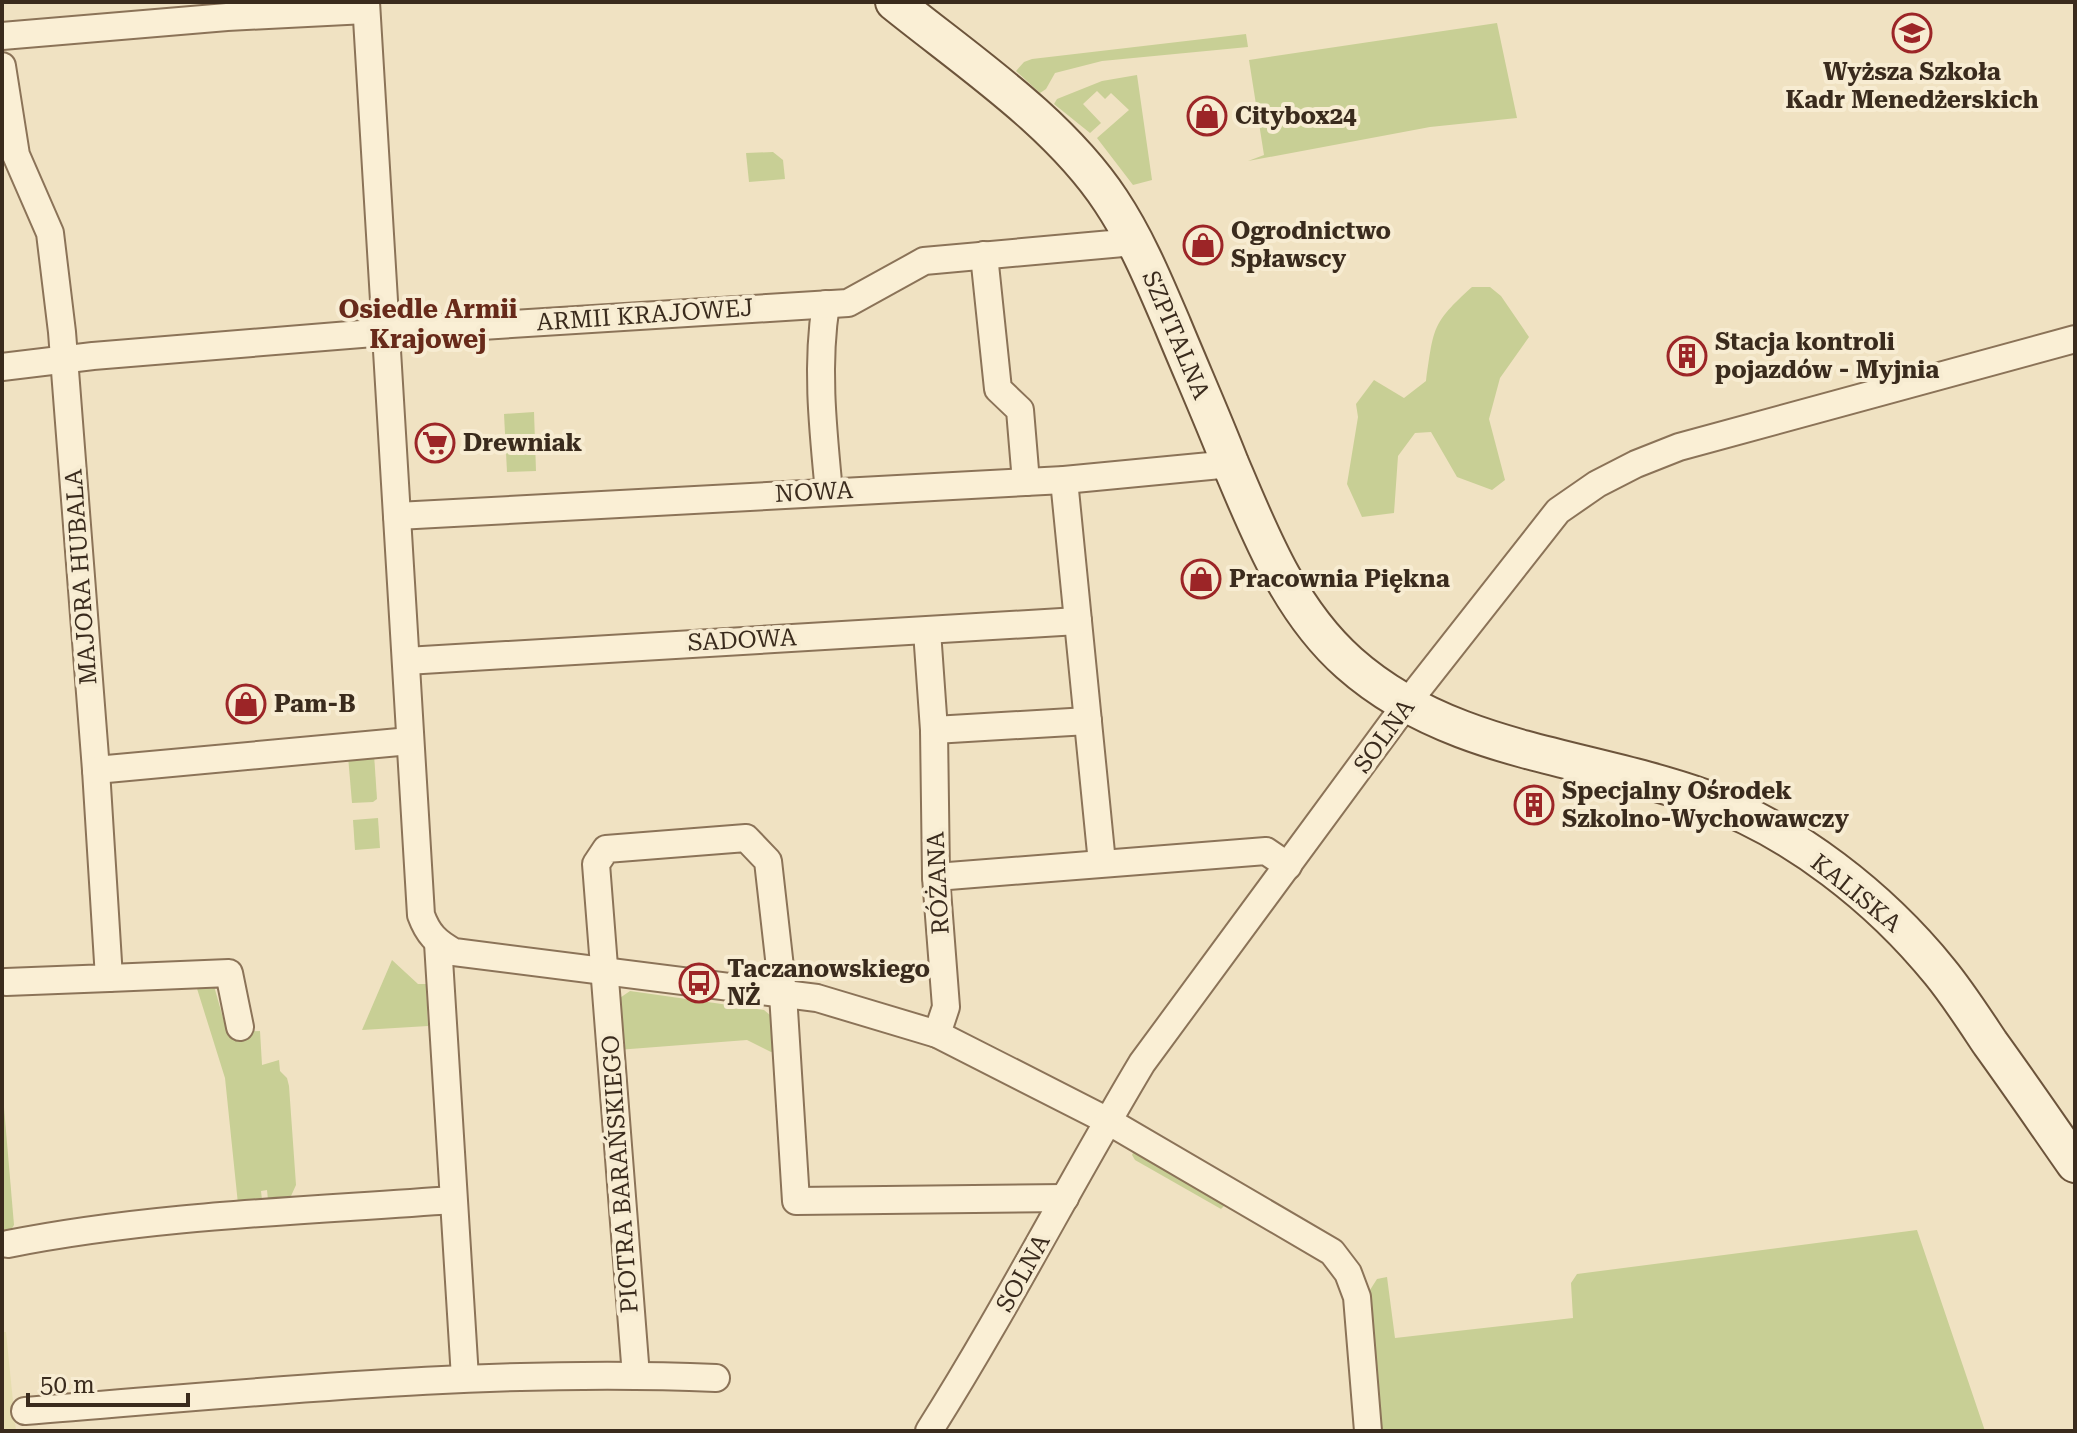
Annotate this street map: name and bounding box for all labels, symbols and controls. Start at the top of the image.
school or university icon: Wyższa Szkoła Kadr Menedżerskich [1891,12,1933,54]
place label: Wyższa Szkoła Kadr Menedżerskich [1785,58,2039,114]
shop icon: Citybox24 [1186,95,1228,137]
place label: Citybox24 [1235,102,1357,130]
place label: Ogrodnictwo Spławscy [1231,217,1391,273]
shop icon: Ogrodnictwo Spławscy [1182,224,1224,266]
street label: SZPITALNA [1136,267,1216,403]
street label: ARMII KRAJOWEJ [536,293,754,337]
district label: Osiedle Armii Krajowej [338,294,518,354]
place label: Stacja kontroli pojazdów - Myjnia [1715,328,1939,384]
building icon: Stacja kontroli pojazdów - Myjnia [1666,335,1708,377]
supermarket icon: Drewniak [414,422,456,464]
place label: Drewniak [463,429,583,457]
street label: MAJORA HUBALA [59,468,103,686]
street label: NOWA [774,476,854,508]
shop icon: Pracownia Piękna [1180,558,1222,600]
place label: Pracownia Piękna [1229,565,1450,593]
street label: SADOWA [687,623,797,657]
shop icon: Pam-B [225,683,267,725]
place label: Pam-B [274,690,356,718]
street label: SOLNA [1348,693,1420,778]
place label: Specjalny Ośrodek Szkolno-Wychowawczy [1562,777,1849,833]
building icon: Specjalny Ośrodek Szkolno-Wychowawczy [1513,784,1555,826]
street label: RÓŻANA [920,831,955,935]
street label: KALISKA [1805,848,1907,938]
place label: Taczanowskiego NŻ [727,955,930,1011]
bus stop icon: Taczanowskiego NŻ [678,962,720,1004]
street label: PIOTRA BARAŃSKIEGO [595,1034,644,1314]
street label: SOLNA [990,1229,1056,1317]
scale bar [28,1357,188,1407]
text: 50 m [40,1371,95,1399]

